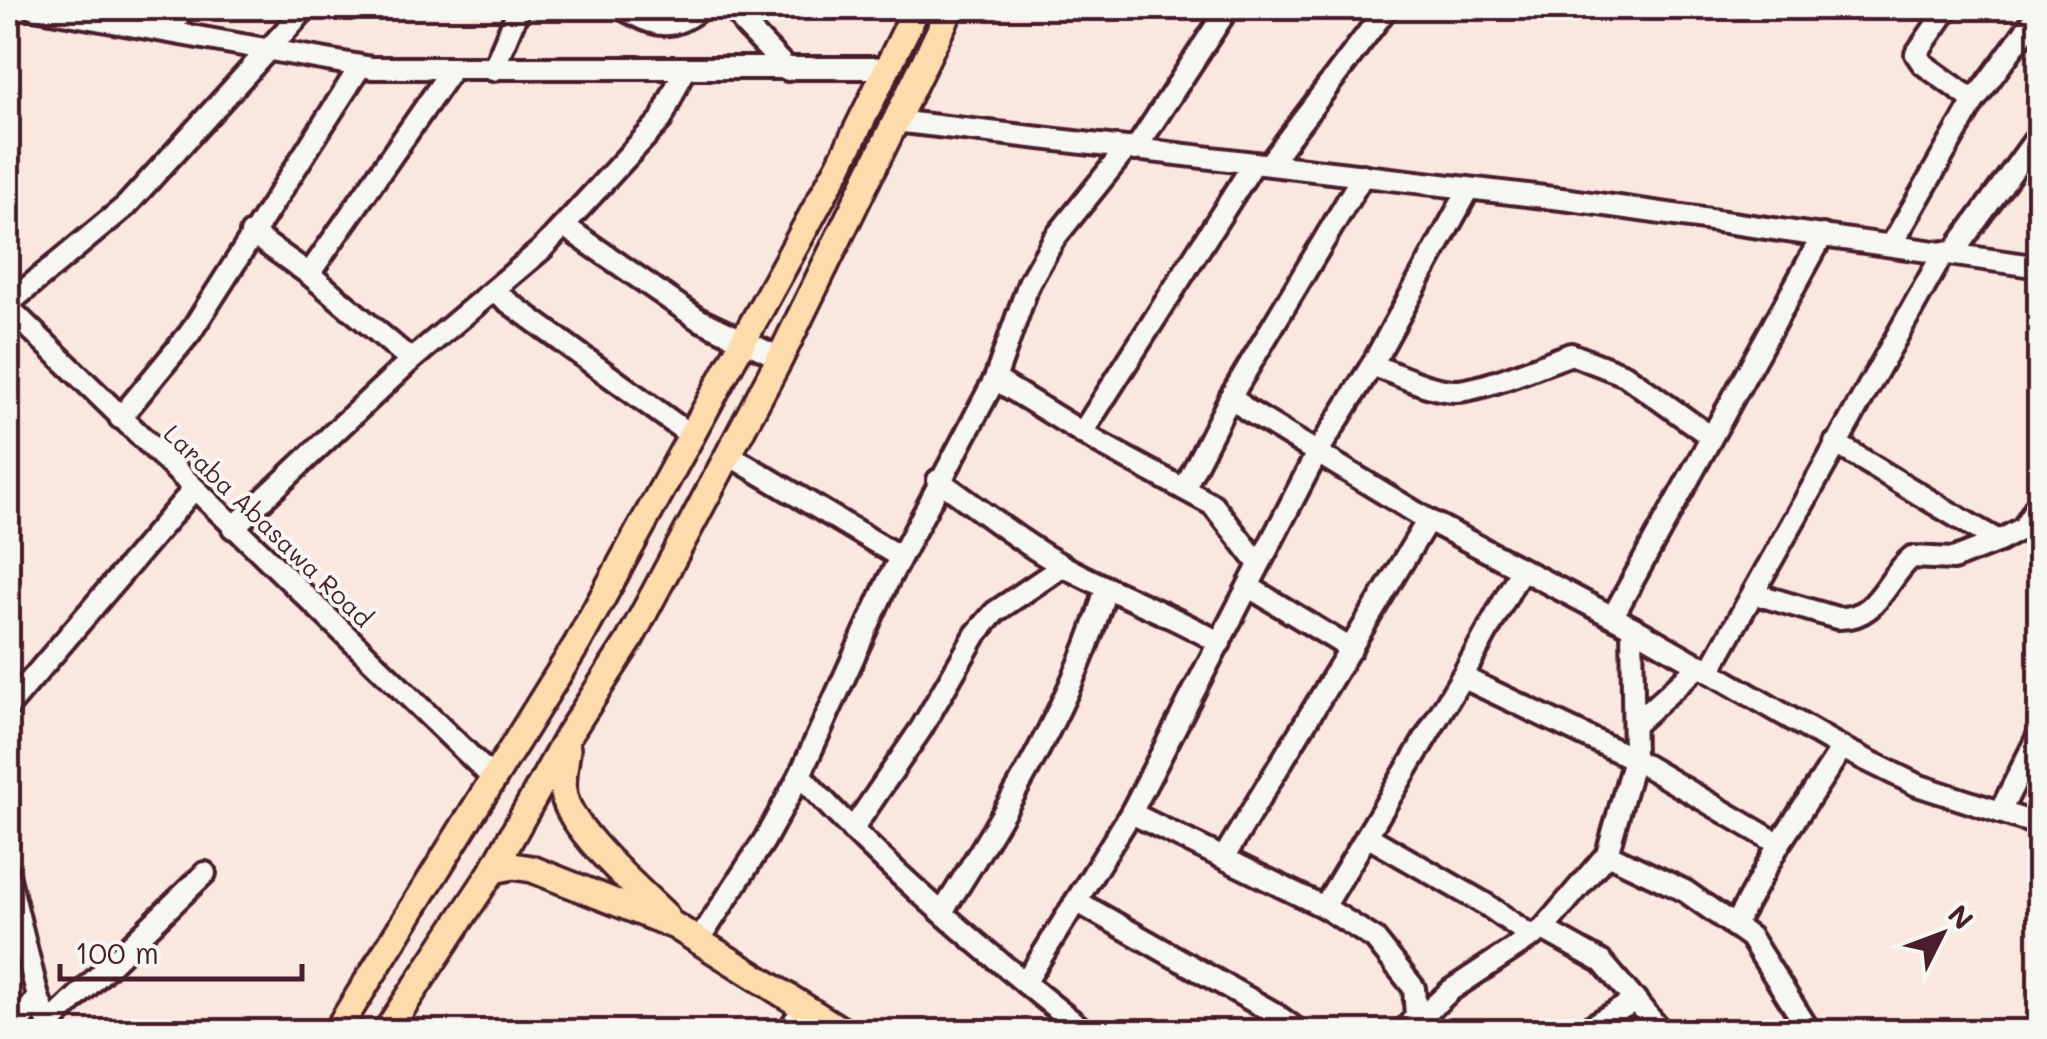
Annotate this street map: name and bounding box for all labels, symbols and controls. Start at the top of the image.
street label: Laraba Abasawa Road [158,417,380,633]
north arrow [1892,884,1992,984]
text: N [1941,897,1982,937]
scale bar [60,919,302,981]
text: 100 m [75,932,159,972]

